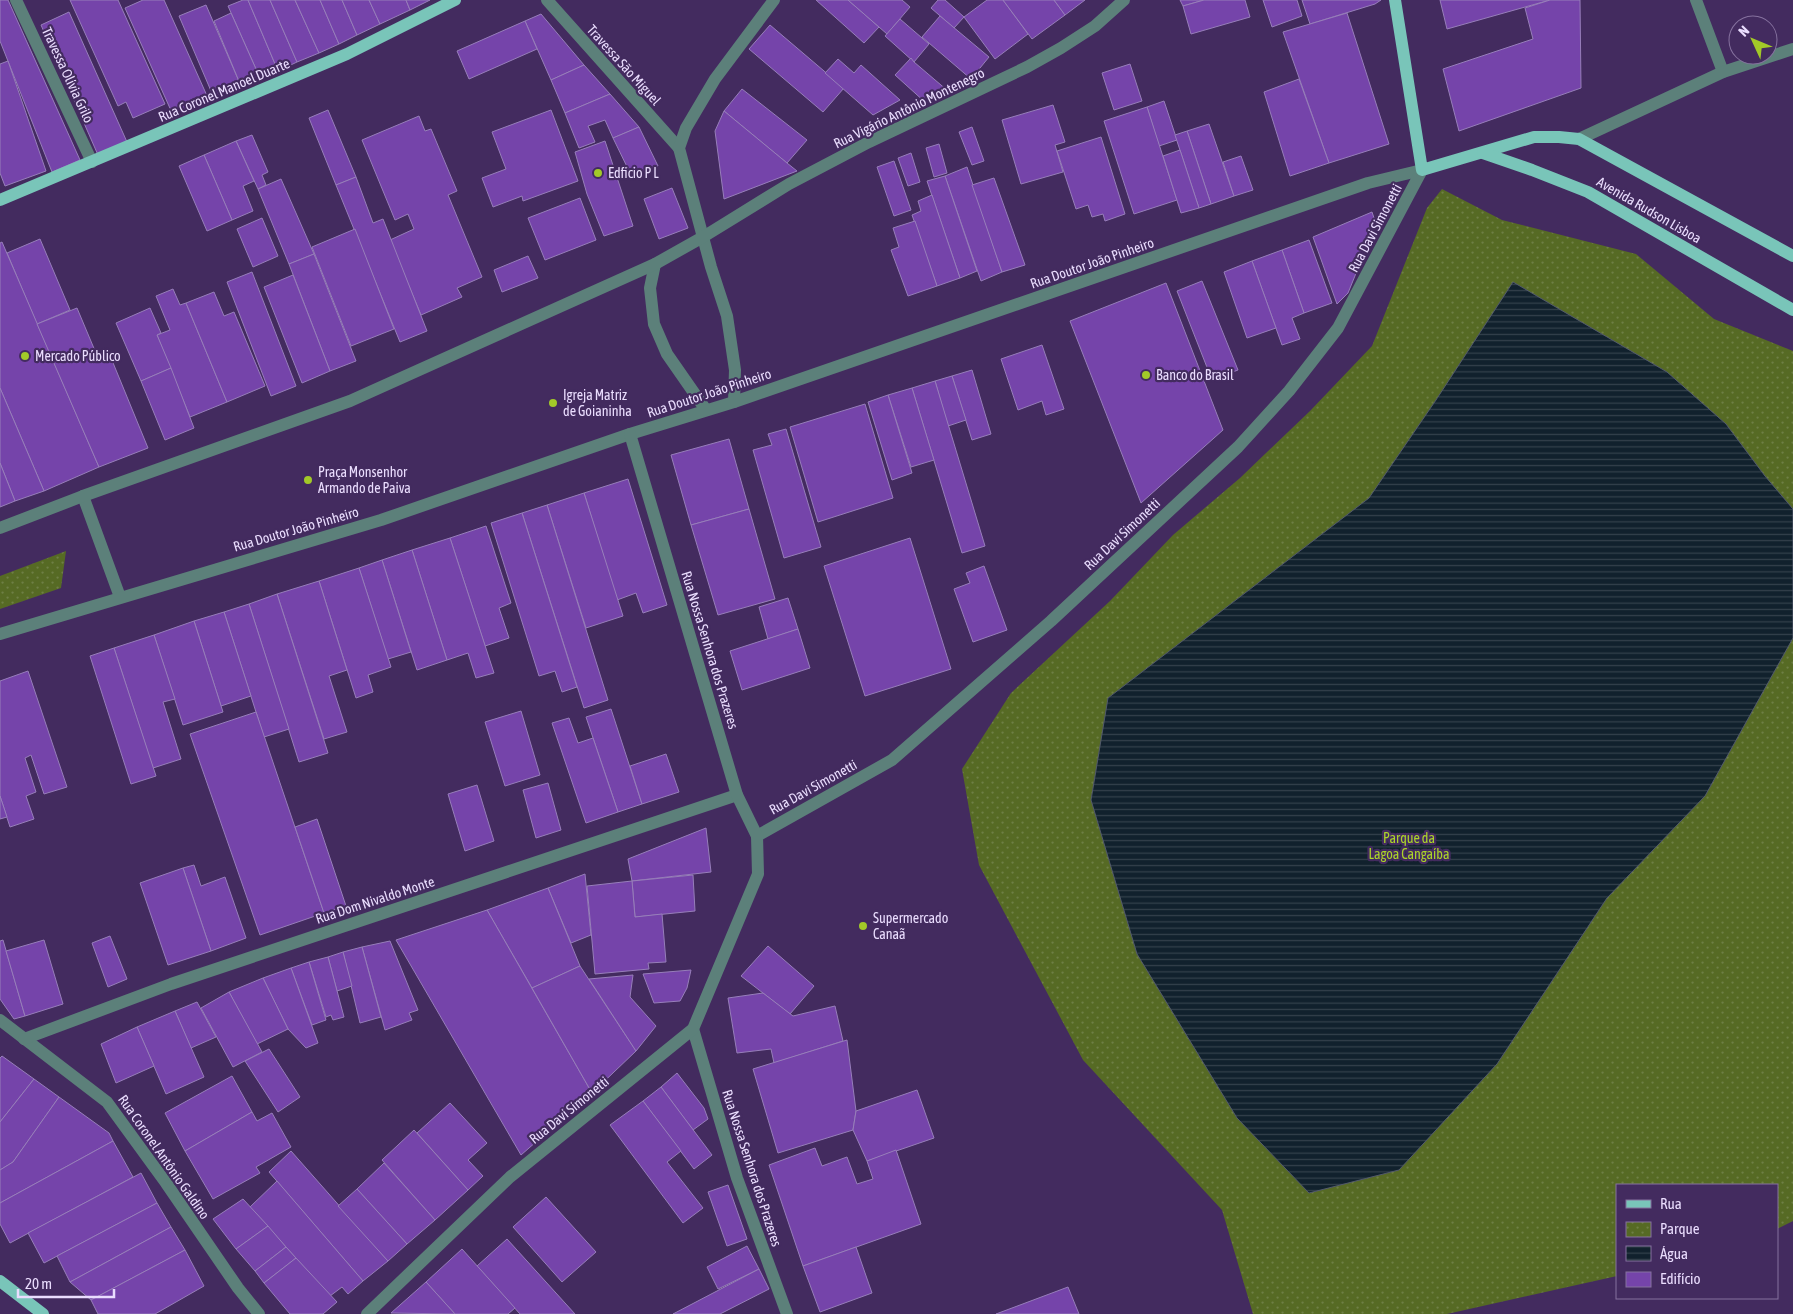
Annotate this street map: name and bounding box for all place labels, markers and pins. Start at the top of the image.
place label: Edficio P L [608,165,659,181]
marker: Edficio P L [592,167,604,179]
place label: Mercado Público [35,348,121,364]
marker: Mercado Público [19,350,31,362]
place label: Banco do Brasil [1156,367,1234,383]
marker: Banco do Brasil [1140,369,1152,381]
place label: Igreja Matriz de Goianinha [563,387,632,419]
marker: Igreja Matriz de Goianinha [547,397,559,409]
place label: Praça Monsenhor Armando de Paiva [318,464,411,496]
marker: Praça Monsenhor Armando de Paiva [302,474,314,486]
place label: Supermercado Canaã [873,910,948,942]
marker: Supermercado Canaã [857,920,869,932]

